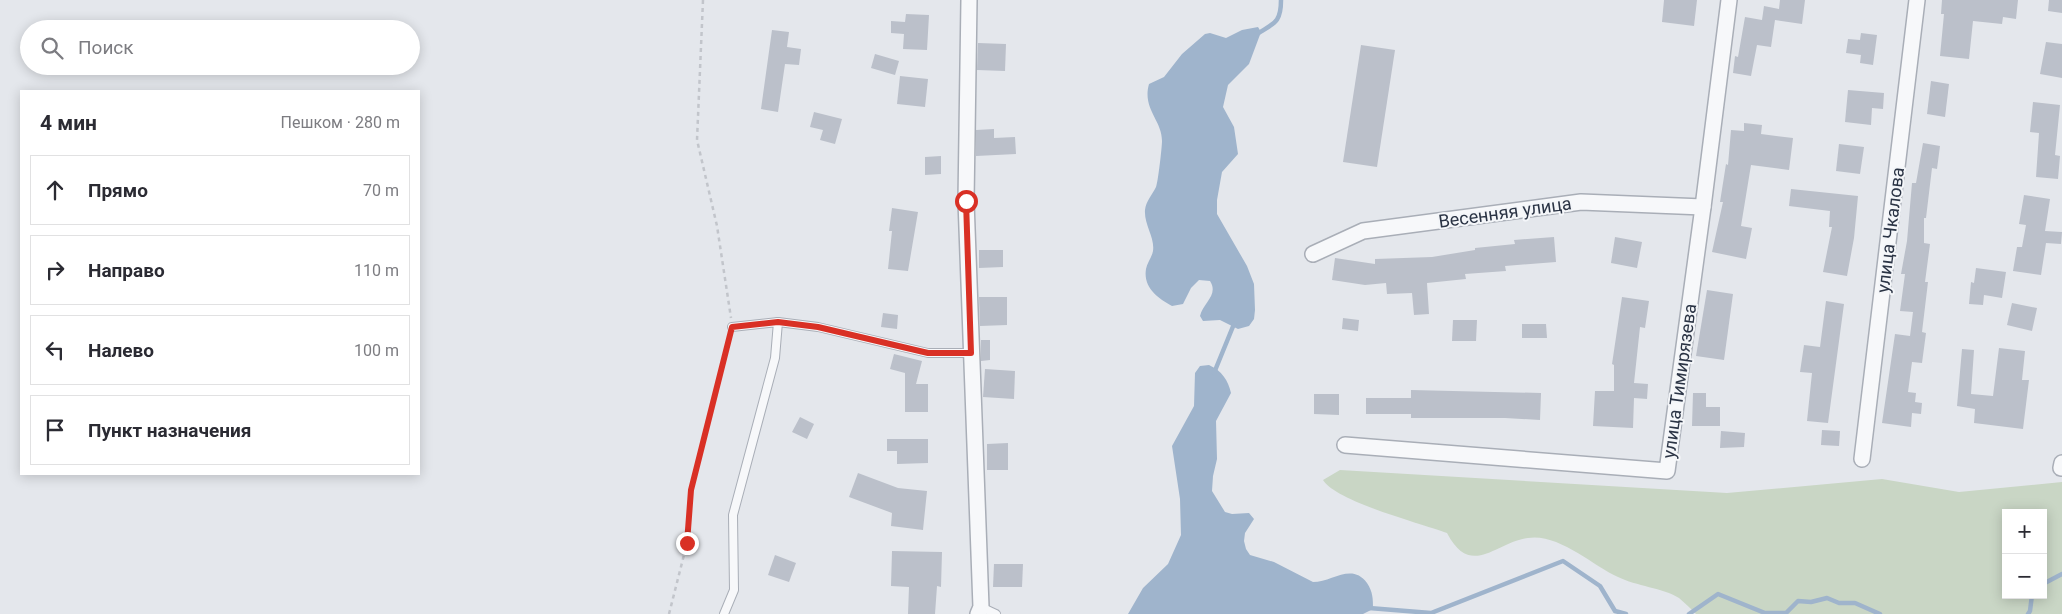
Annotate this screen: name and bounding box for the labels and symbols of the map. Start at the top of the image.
street label: улица Чкалова [1872,166,1908,294]
route start [955,190,978,213]
street label: Весенняя улица [1437,192,1573,232]
street label: улица Тимирязева [1658,302,1700,460]
route end [676,532,699,555]

